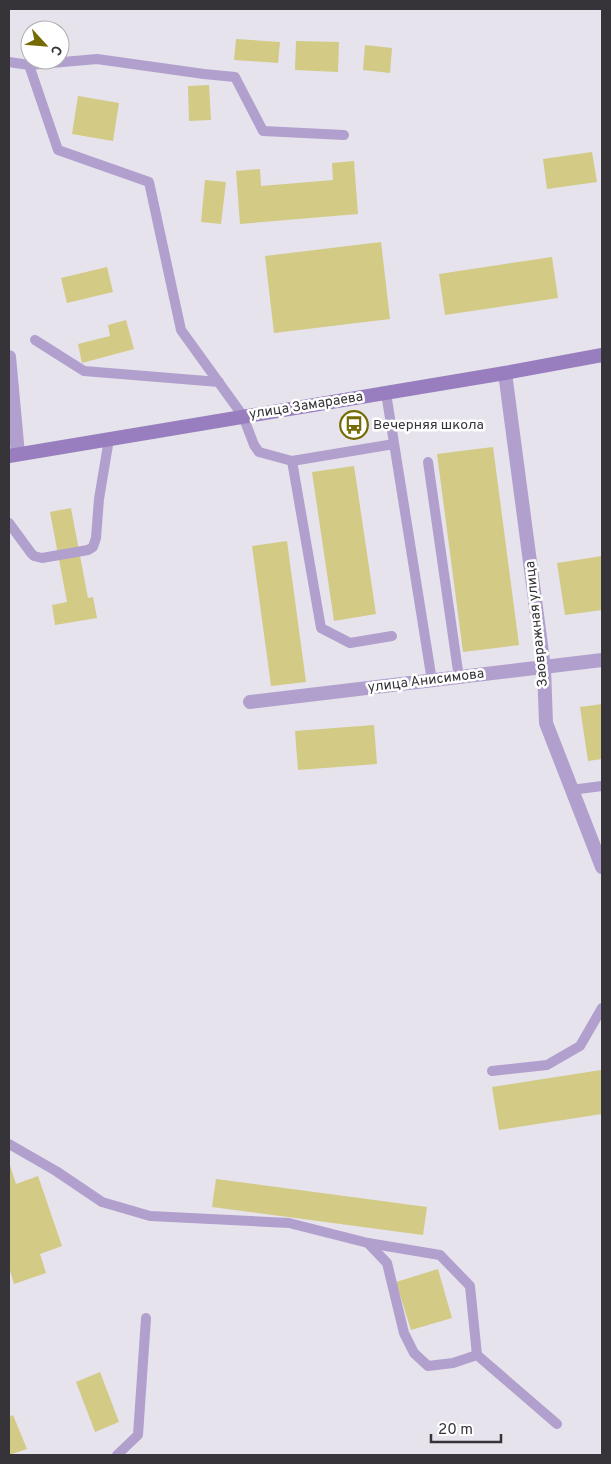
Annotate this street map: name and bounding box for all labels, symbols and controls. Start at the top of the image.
north arrow [20,20,70,70]
text: С [46,42,65,58]
street label: улица Замараева [248,389,364,423]
bus stop icon: Вечерняя школа [339,410,369,440]
place label: Вечерняя школа [373,417,484,434]
street label: Заовражная улица [522,560,552,688]
street label: улица Анисимова [367,665,485,697]
scale bar [431,1412,501,1444]
text: 20 m [438,1421,473,1440]

